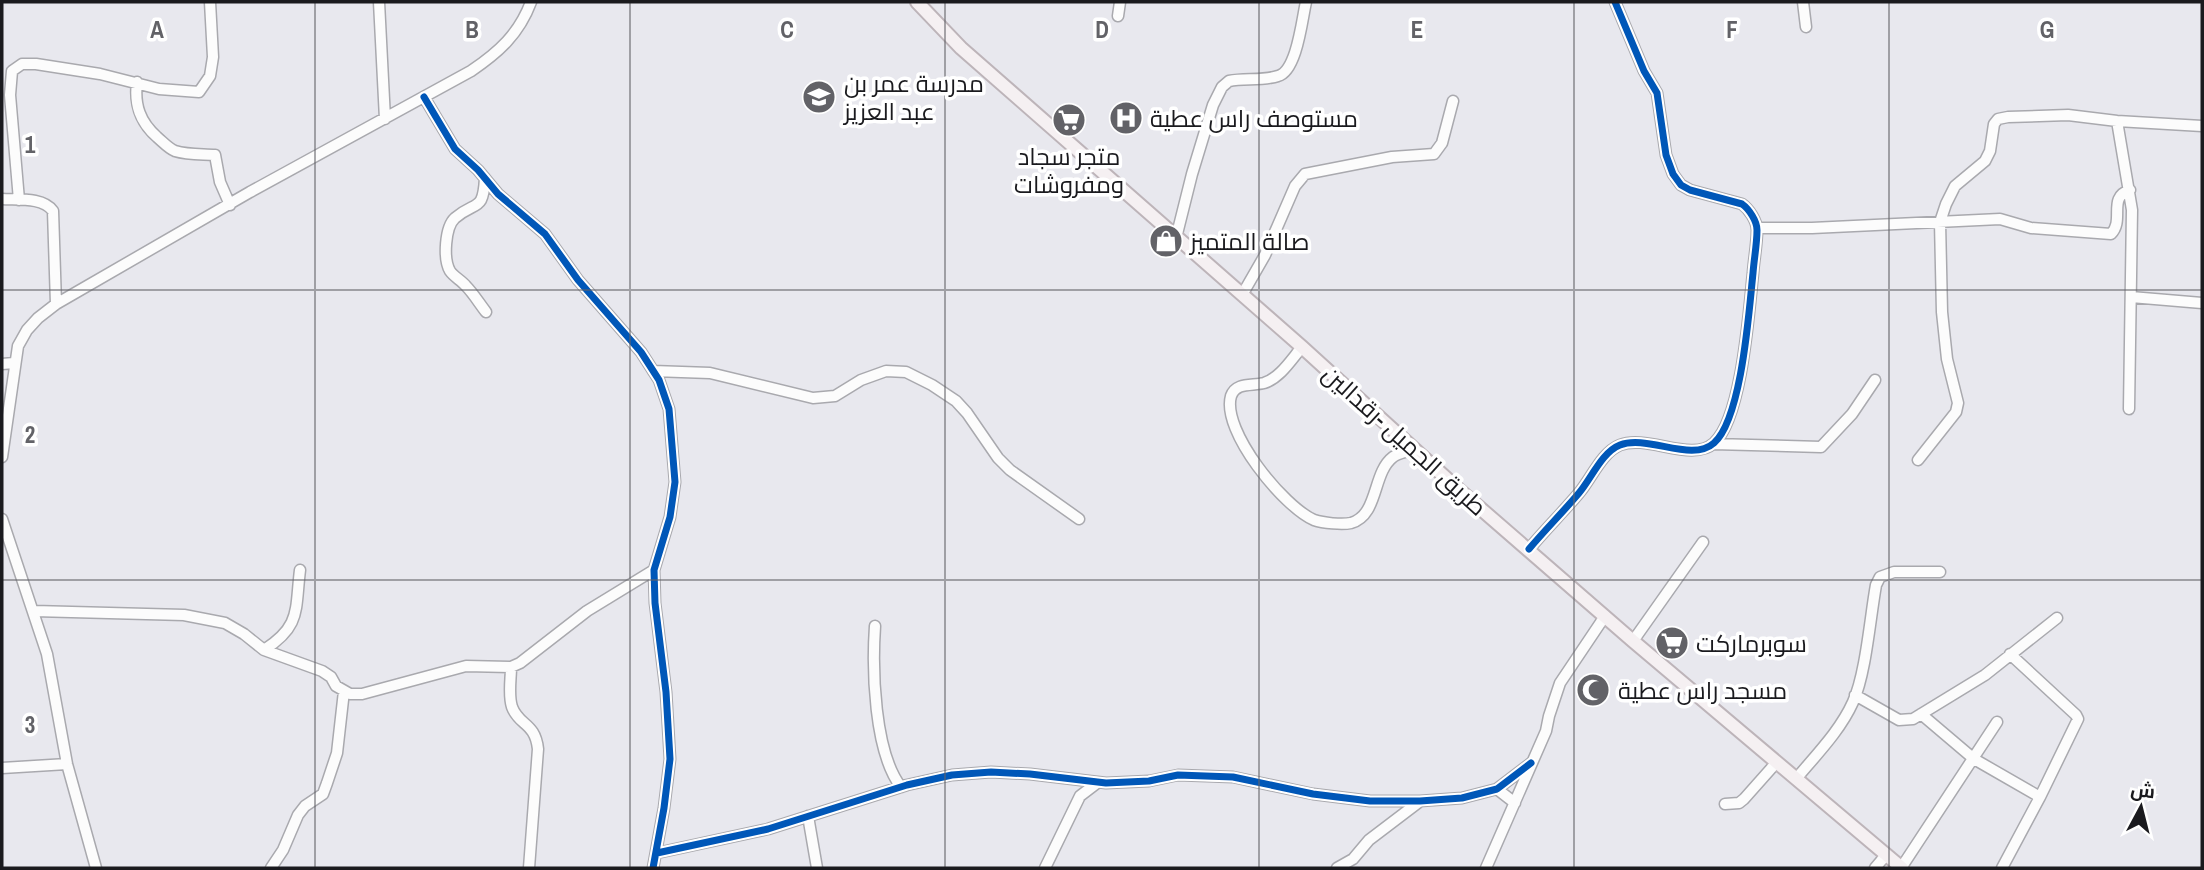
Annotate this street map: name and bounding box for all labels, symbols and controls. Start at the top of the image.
text: A [150,14,164,45]
text: B [465,14,479,45]
text: C [780,14,794,45]
text: D [1095,14,1109,45]
text: E [1411,14,1423,45]
text: F [1726,14,1738,45]
text: G [2040,14,2054,45]
place label: مدرسة عمر بن عبد العزيز [842,67,984,127]
school or university icon: مدرسة عمر بن عبد العزيز [800,78,838,116]
hospital icon: مستوصف راس عطية [1107,99,1145,137]
supermarket icon: متجر سجاد ومفروشات [1050,101,1088,139]
place label: مستوصف راس عطية [1150,102,1358,134]
text: 1 [25,129,36,160]
place label: متجر سجاد ومفروشات [1014,140,1124,200]
shop icon: صالة المتميز [1147,222,1185,260]
place label: صالة المتميز [1188,225,1309,257]
street label: طريق الجميل -رقدالين [1316,358,1494,522]
text: 2 [25,419,35,450]
supermarket icon: سوبرماركت [1653,624,1691,662]
place label: سوبرماركت [1696,627,1807,659]
mosque icon: مسجد راس عطية [1574,671,1612,709]
place label: مسجد راس عطية [1618,674,1787,706]
text: 3 [25,709,35,740]
north arrow [2106,772,2176,842]
text: ش [2129,776,2157,805]

